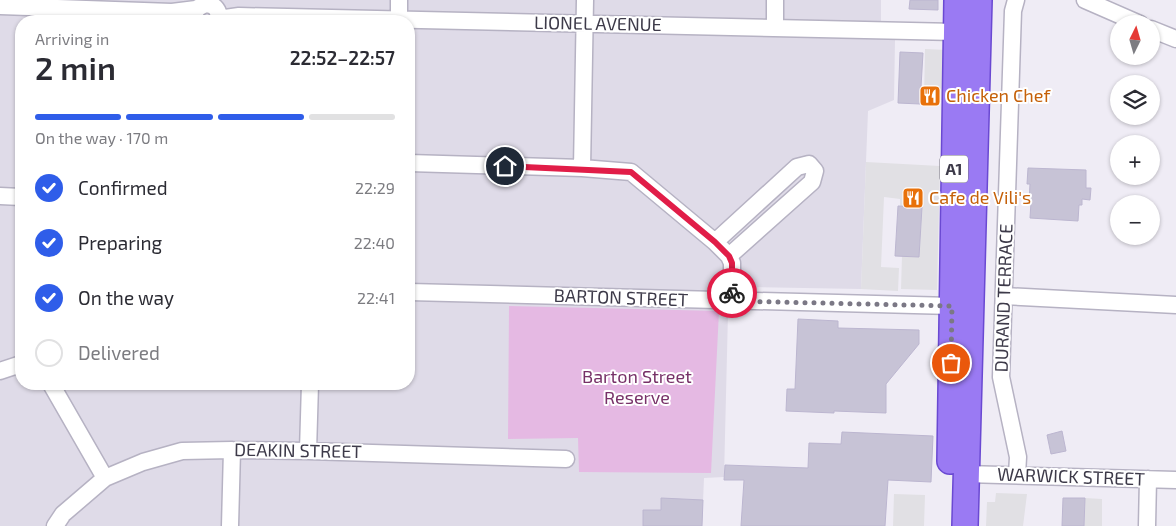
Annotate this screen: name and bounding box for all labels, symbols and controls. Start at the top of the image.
street label: LIONEL AVENUE [534,11,662,35]
north arrow [1110,15,1160,65]
map controls [1110,15,1160,245]
text: Arriving in [35,29,109,48]
text: 22:52–22:57 [290,46,395,69]
text: 2 min [35,48,116,86]
button: layers [1110,75,1160,125]
restaurant icon: Chicken Chef [918,84,942,108]
place label: Chicken Chef [946,84,1051,106]
text: On the way · 170 m [35,128,168,147]
button: + [1110,135,1160,185]
pin [484,145,526,187]
icon: home [491,152,519,180]
road number: A1 [940,156,968,182]
icon: check [35,174,63,202]
text: Confirmed [78,176,168,199]
text: 22:29 [355,178,395,197]
restaurant icon: Cafe de Vili's [901,186,925,210]
place label: Cafe de Vili's [929,186,1031,208]
button: − [1110,195,1160,245]
street label: DURAND TERRACE [989,223,1017,373]
icon: check [35,229,63,257]
text: Preparing [78,231,162,254]
text: 22:40 [354,233,395,252]
courier [707,268,757,318]
icon: bike [718,279,746,307]
icon: check [35,284,63,312]
street label: BARTON STREET [553,284,689,310]
text: On the way [78,286,174,309]
text: 22:41 [357,288,395,307]
text: Delivered [78,341,160,364]
pin [930,342,972,384]
icon: bag [937,349,965,377]
park label: Barton Street Reserve [582,365,692,408]
street label: DEAKIN STREET [234,438,363,462]
street label: WARWICK STREET [997,462,1146,490]

